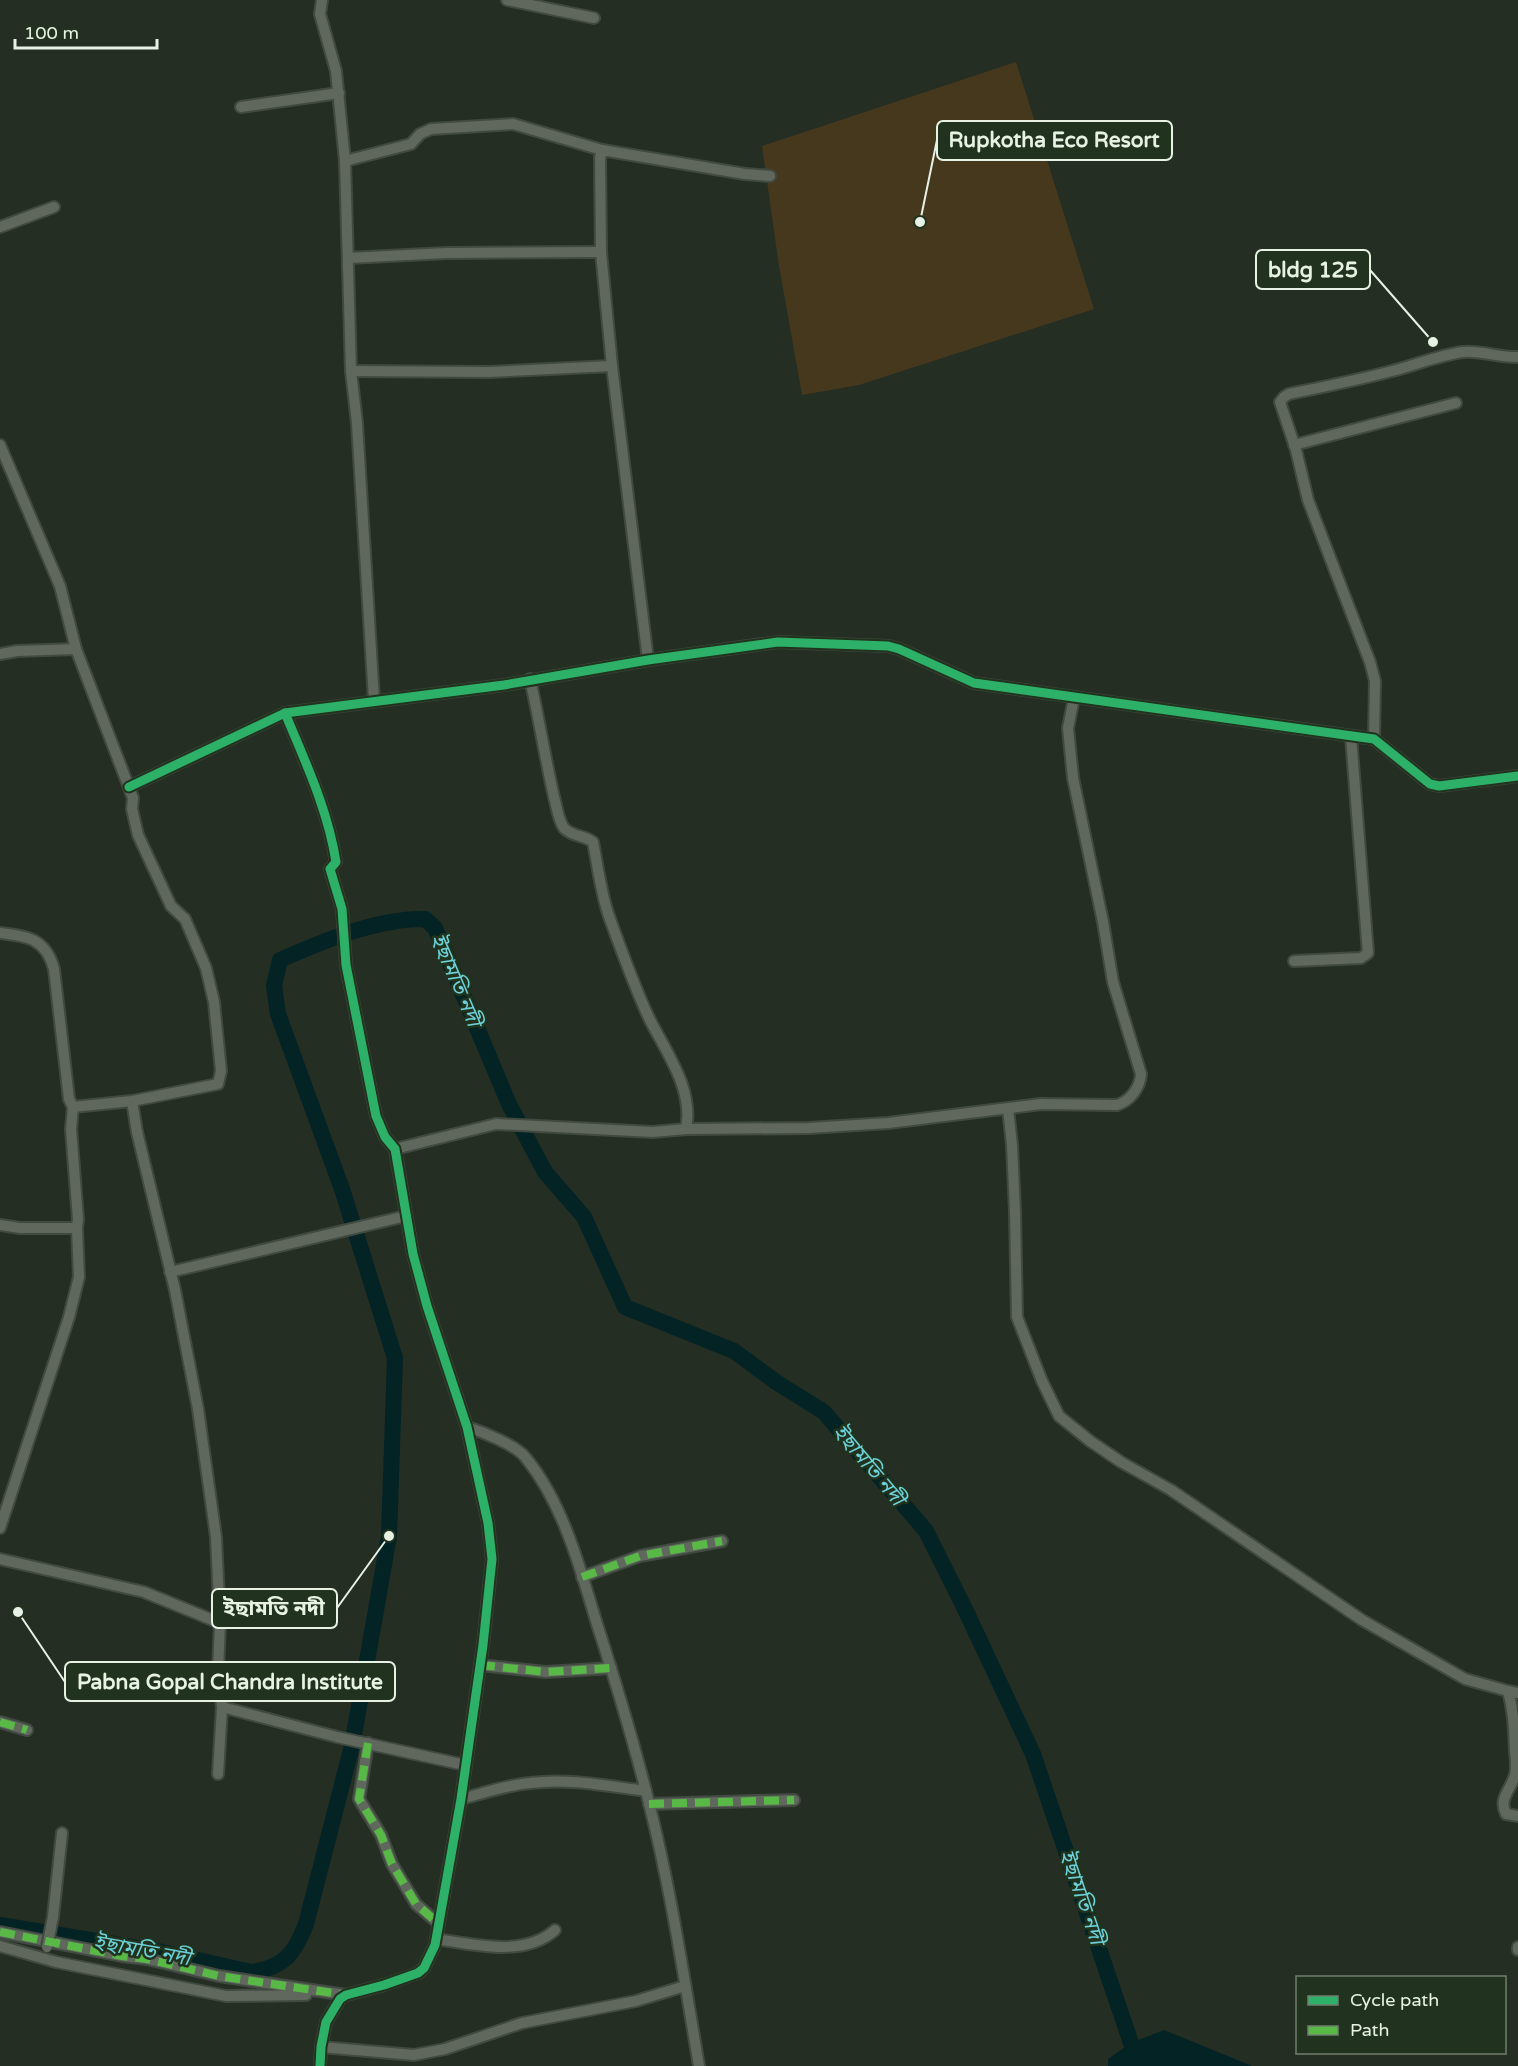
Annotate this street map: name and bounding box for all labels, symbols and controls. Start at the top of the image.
scale bar [15,12,158,50]
text: 100 m [24,22,79,44]
callout: Rupkotha Eco Resort [937,121,1172,160]
text: Rupkotha Eco Resort [948,128,1160,153]
callout: bldg 125 [1256,250,1370,289]
text: bldg 125 [1268,258,1358,283]
water label: ইছামতি নদী [425,930,489,1034]
water label: ইছামতি নদী [827,1419,913,1514]
callout: ইছামতি নদী [212,1589,337,1628]
text: ইছামতি নদী [222,1596,326,1621]
callout: Pabna Gopal Chandra Institute [65,1662,395,1701]
text: Pabna Gopal Chandra Institute [77,1670,383,1695]
water label: ইছামতি নদী [1054,1846,1112,1952]
water label: ইছামতি নদী [91,1929,197,1972]
legend [1296,1976,1506,2054]
text: Cycle path [1350,1989,1439,2011]
text: Path [1350,2019,1389,2041]

